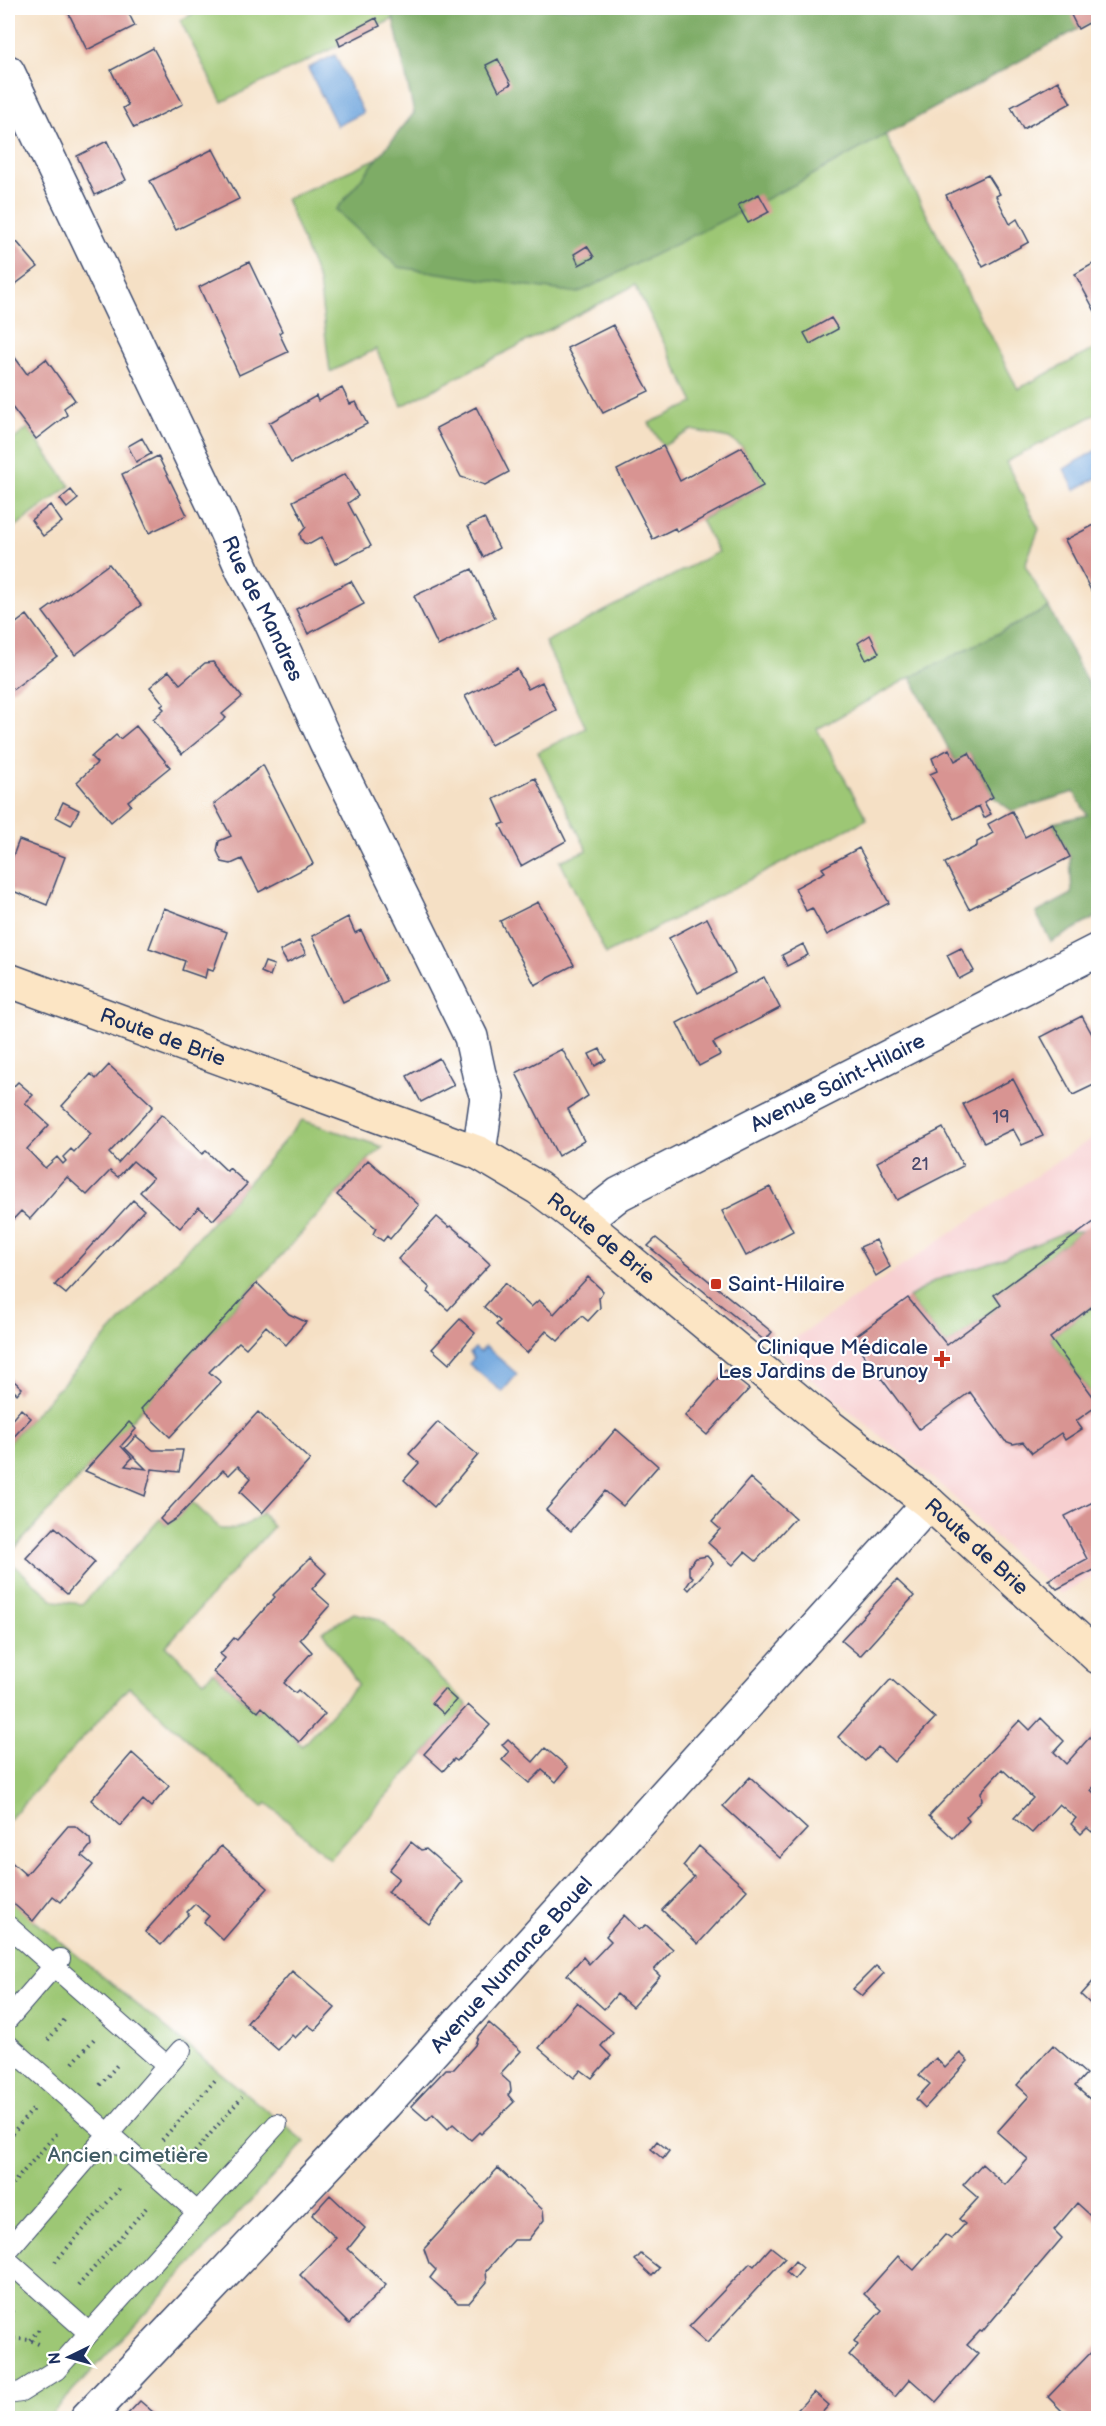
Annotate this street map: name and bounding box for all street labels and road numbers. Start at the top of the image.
street label: Rue de Mandres [216,532,308,685]
street label: Route de Brie [97,1003,229,1072]
street label: Avenue Saint-Hilaire [746,1028,929,1138]
street label: Route de Brie [542,1187,660,1290]
street label: Route de Brie [919,1493,1033,1600]
street label: Avenue Numance Bouel [425,1872,598,2058]

